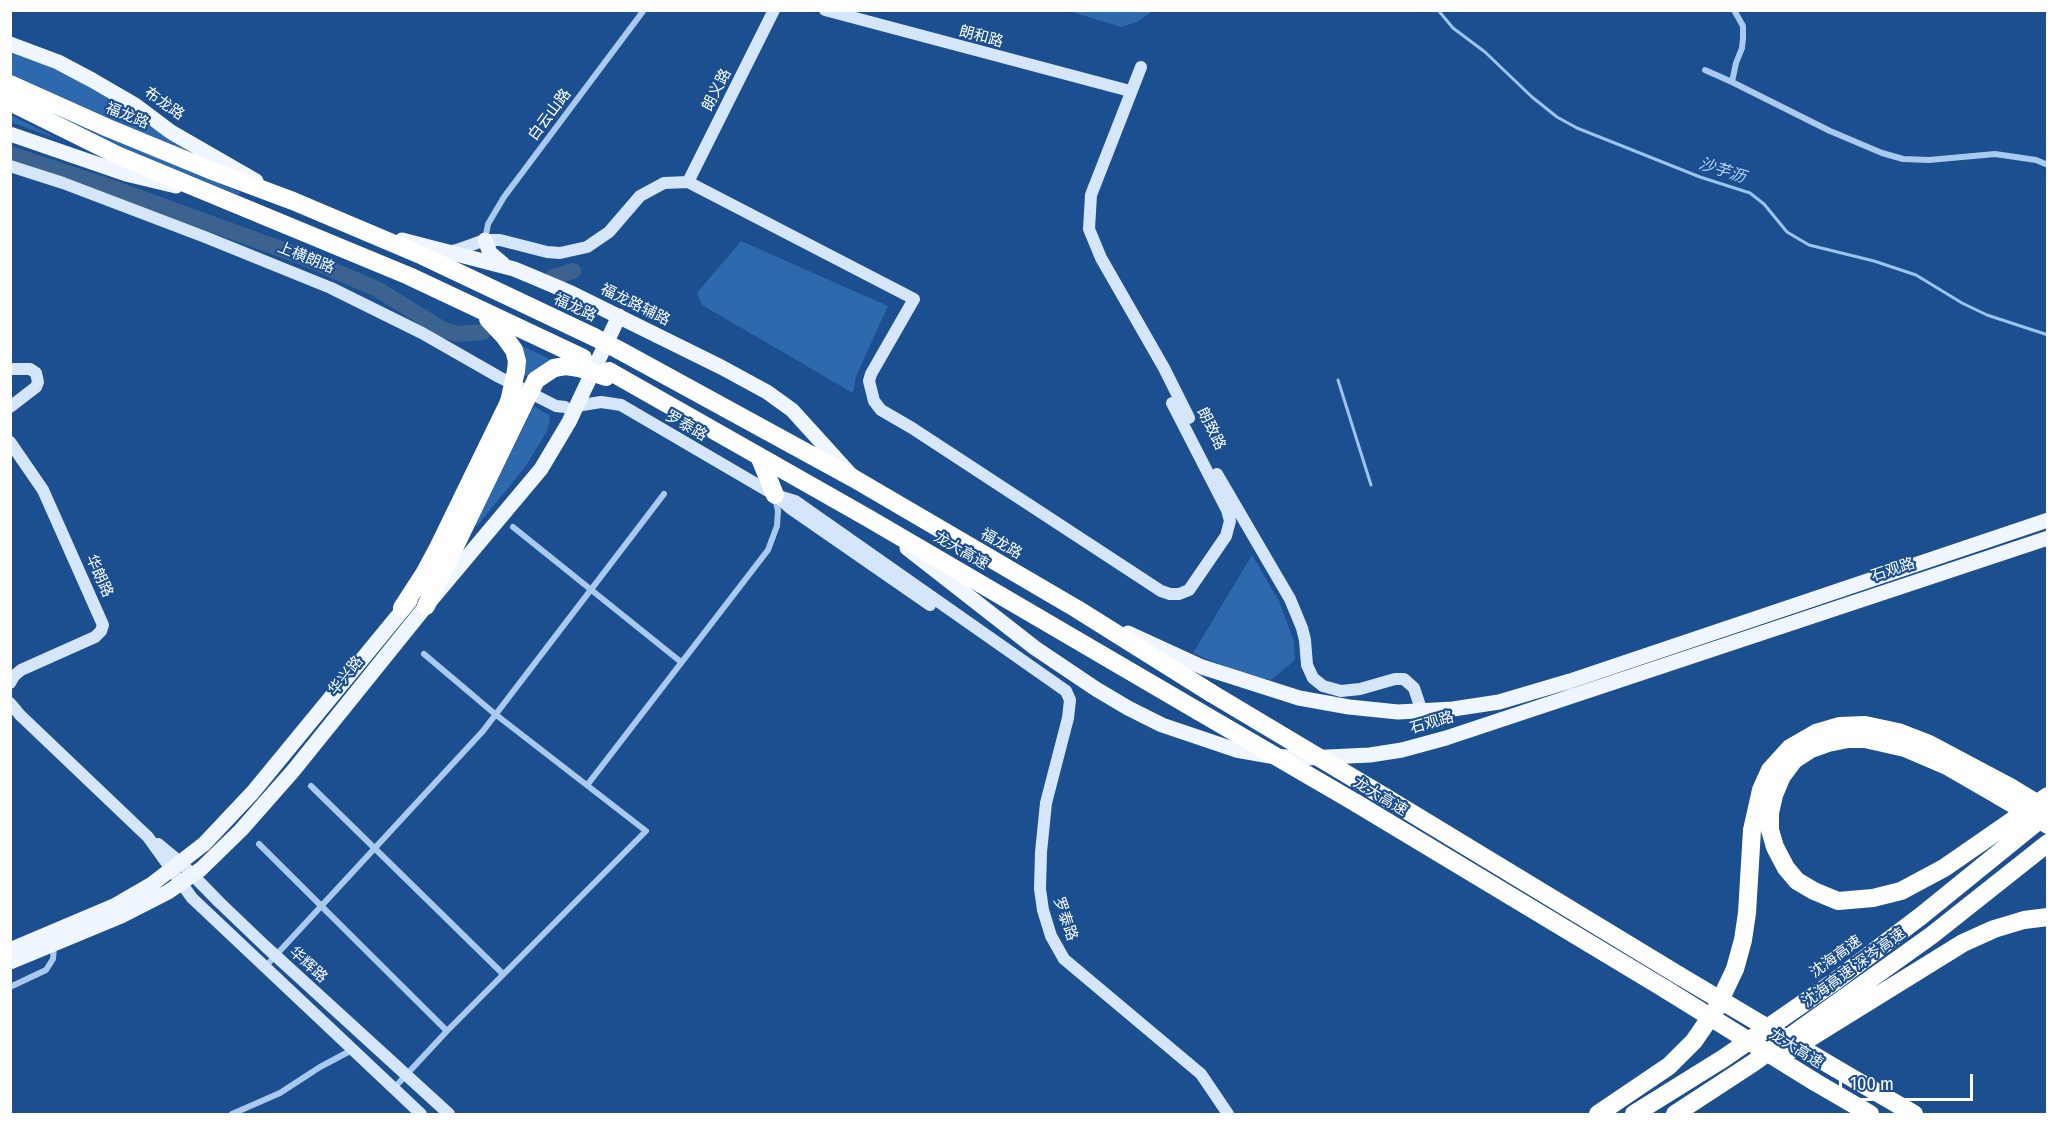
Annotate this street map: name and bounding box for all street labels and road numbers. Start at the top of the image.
street label: 朗和路 [957,22,1005,52]
street label: 朗义路 [699,66,735,114]
street label: 布龙路 [140,84,188,124]
street label: 白云山路 [525,86,575,144]
street label: 福龙路 [103,99,151,133]
street label: 上横朗路 [275,238,337,278]
street label: 福龙路辅路 [597,280,673,330]
street label: 福龙路 [551,290,599,326]
street label: 朗致路 [1193,405,1229,453]
street label: 罗泰路 [662,407,710,445]
street label: 福龙路 [977,525,1025,563]
street label: 龙大高速 [931,528,991,574]
street label: 华朗路 [82,552,116,600]
street label: 石观路 [1869,554,1917,586]
street label: 华兴路 [325,653,367,699]
street label: 石观路 [1408,708,1456,738]
street label: 龙大高速 [1350,774,1410,820]
street label: 罗泰路 [1049,895,1081,943]
street label: 沈海高速 深岑高速 [1799,924,1909,1012]
street label: 沈海高速 [1806,932,1866,982]
street label: 华辉路 [285,943,331,987]
street label: 龙大高速 [1766,1025,1826,1073]

